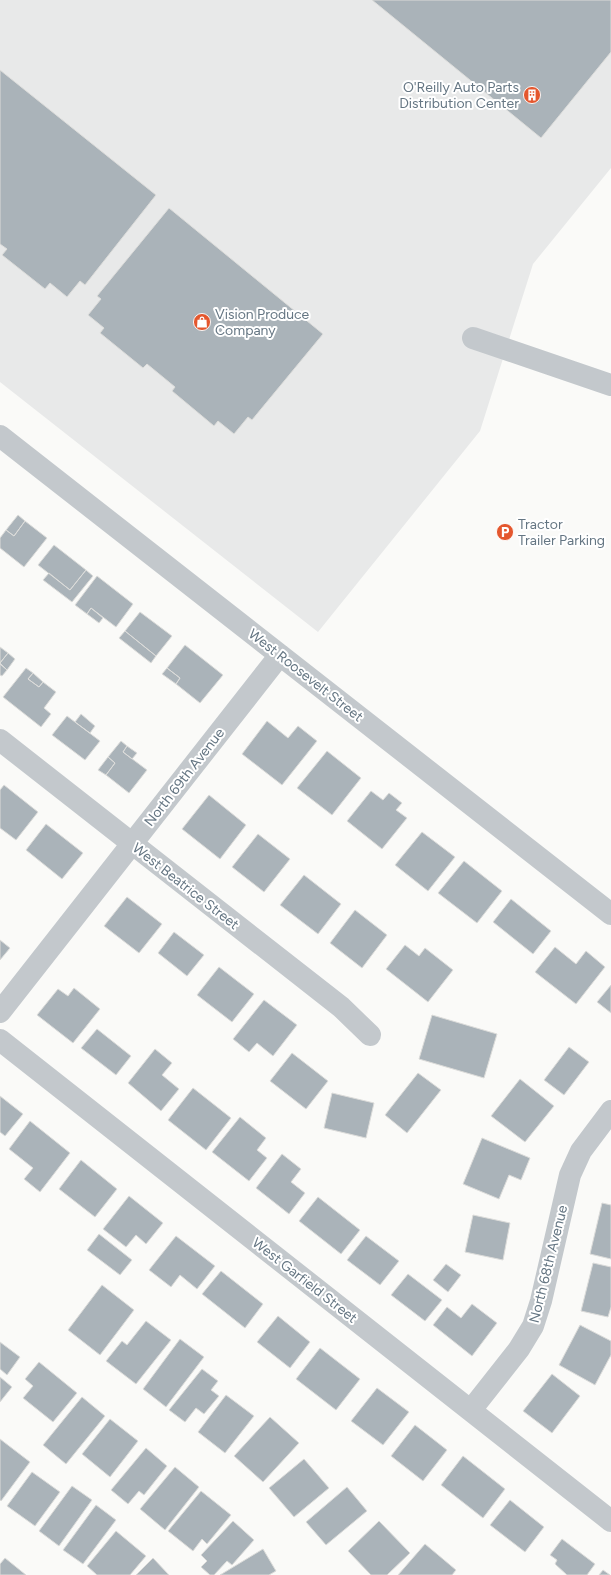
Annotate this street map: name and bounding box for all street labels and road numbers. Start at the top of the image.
street label: West Roosevelt Street [245,625,366,725]
street label: North 69th Avenue [141,725,228,830]
street label: West Beatrice Street [129,840,242,933]
street label: North 68th Avenue [526,1203,571,1325]
street label: West Garfield Street [249,1234,360,1327]

